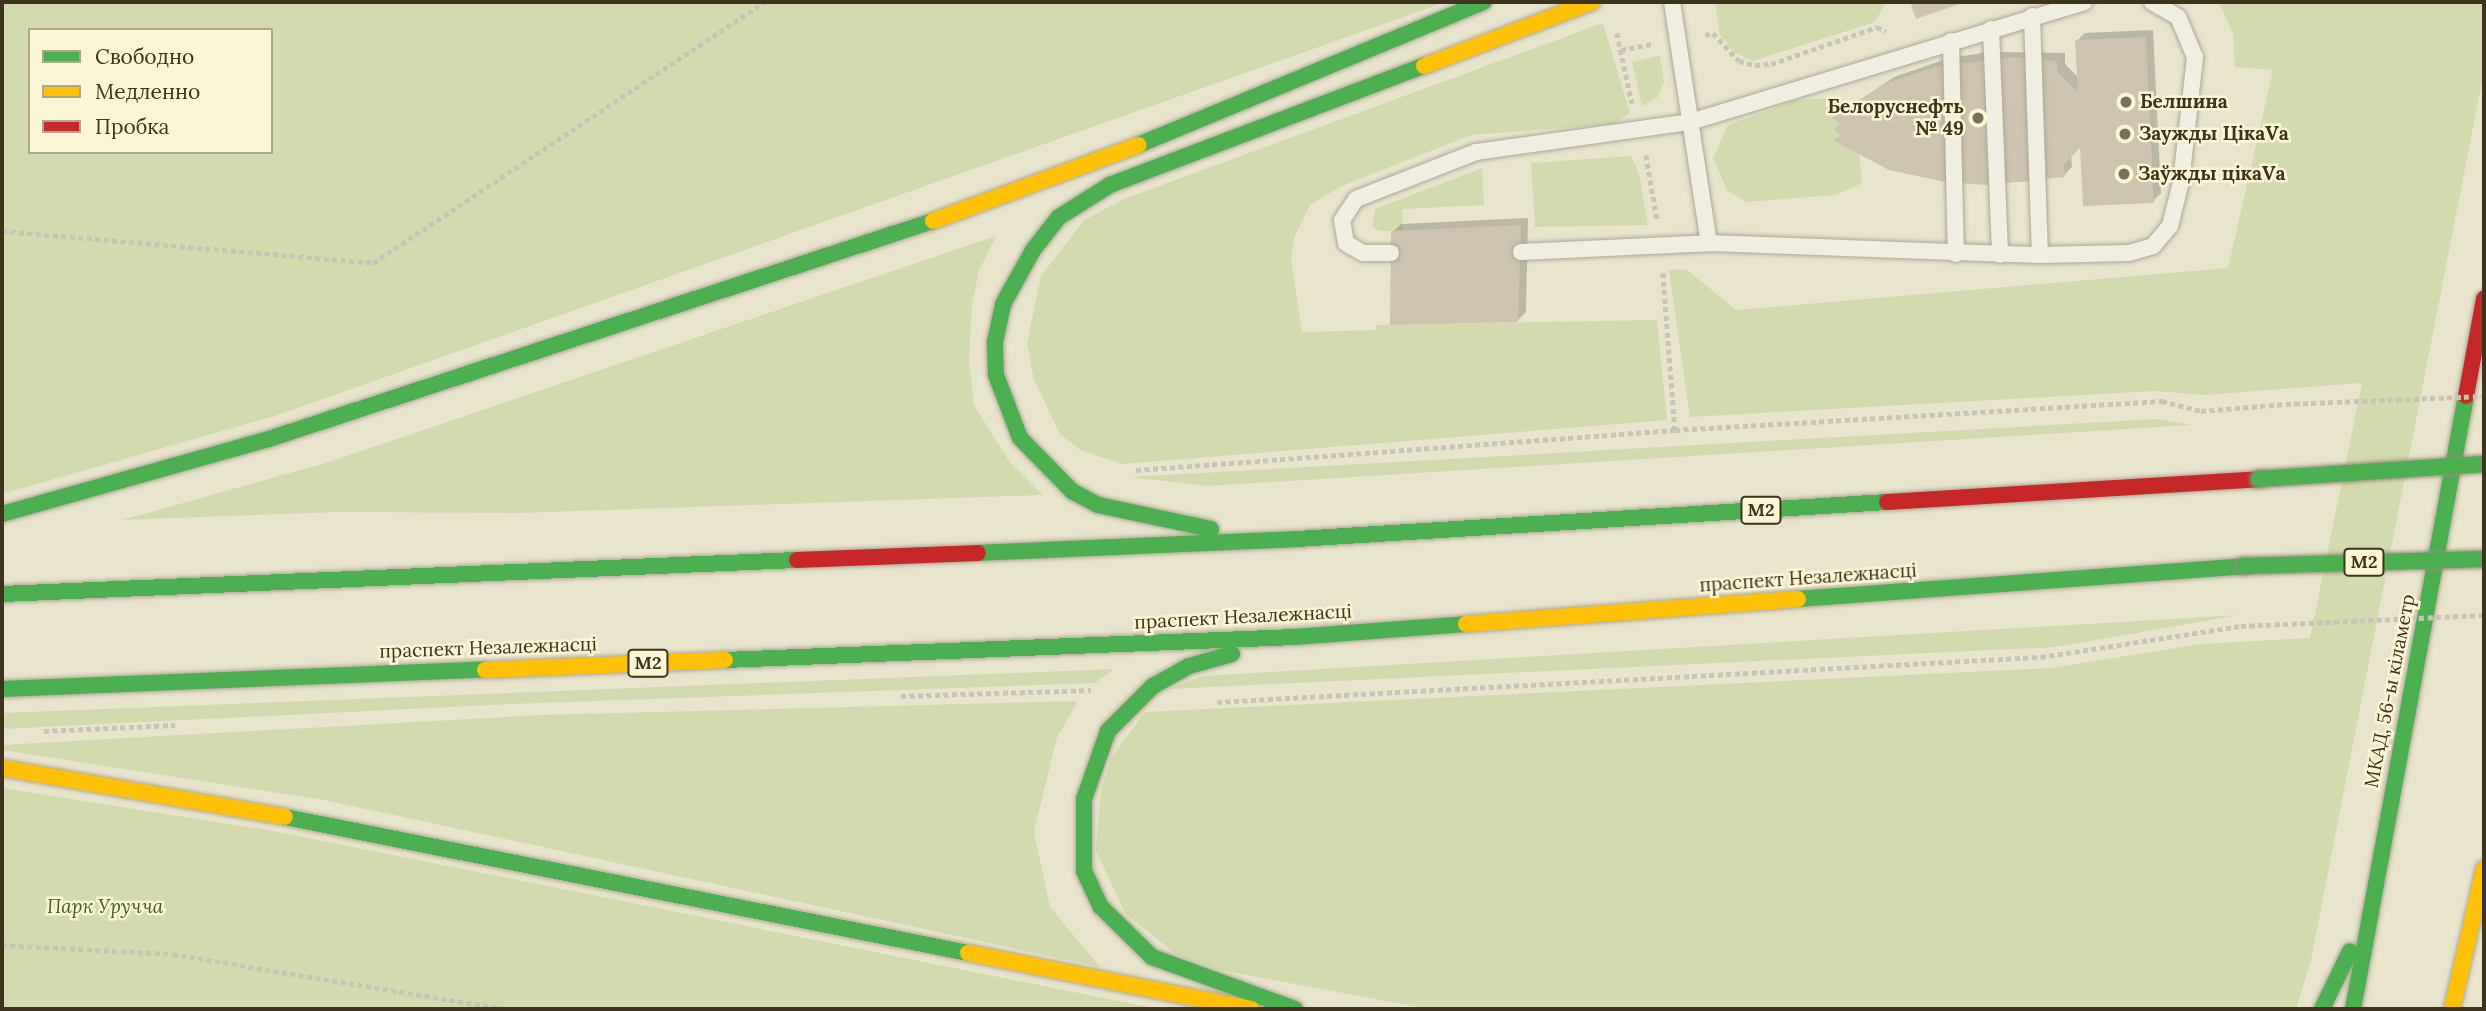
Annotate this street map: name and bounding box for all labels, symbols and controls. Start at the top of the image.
legend [28,28,273,154]
text: Свободно [95,43,194,70]
text: Медленно [95,78,200,105]
place label: Белшина [2140,91,2228,113]
marker: Белшина [2118,94,2134,110]
place label: Белоруснефть № 49 [1827,96,1964,140]
marker: Белоруснефть № 49 [1970,110,1986,126]
text: Пробка [95,113,169,140]
place label: Заужды ЦікаVа [2139,123,2289,145]
marker: Заужды ЦікаVа [2117,126,2133,142]
place label: Заўжды цікаVа [2138,163,2285,185]
marker: Заўжды цікаVа [2116,166,2132,182]
road number: М2 [1740,496,1782,524]
road number: М2 [2343,548,2385,576]
street label: праспект Незалежнасці [1699,559,1917,597]
street label: МКАД, 56-ы кіламетр [2360,592,2420,790]
street label: праспект Незалежнасці [1134,600,1352,634]
street label: праспект Незалежнасці [379,633,597,663]
road number: М2 [627,648,669,678]
park label: Парк Уручча [47,896,163,918]

